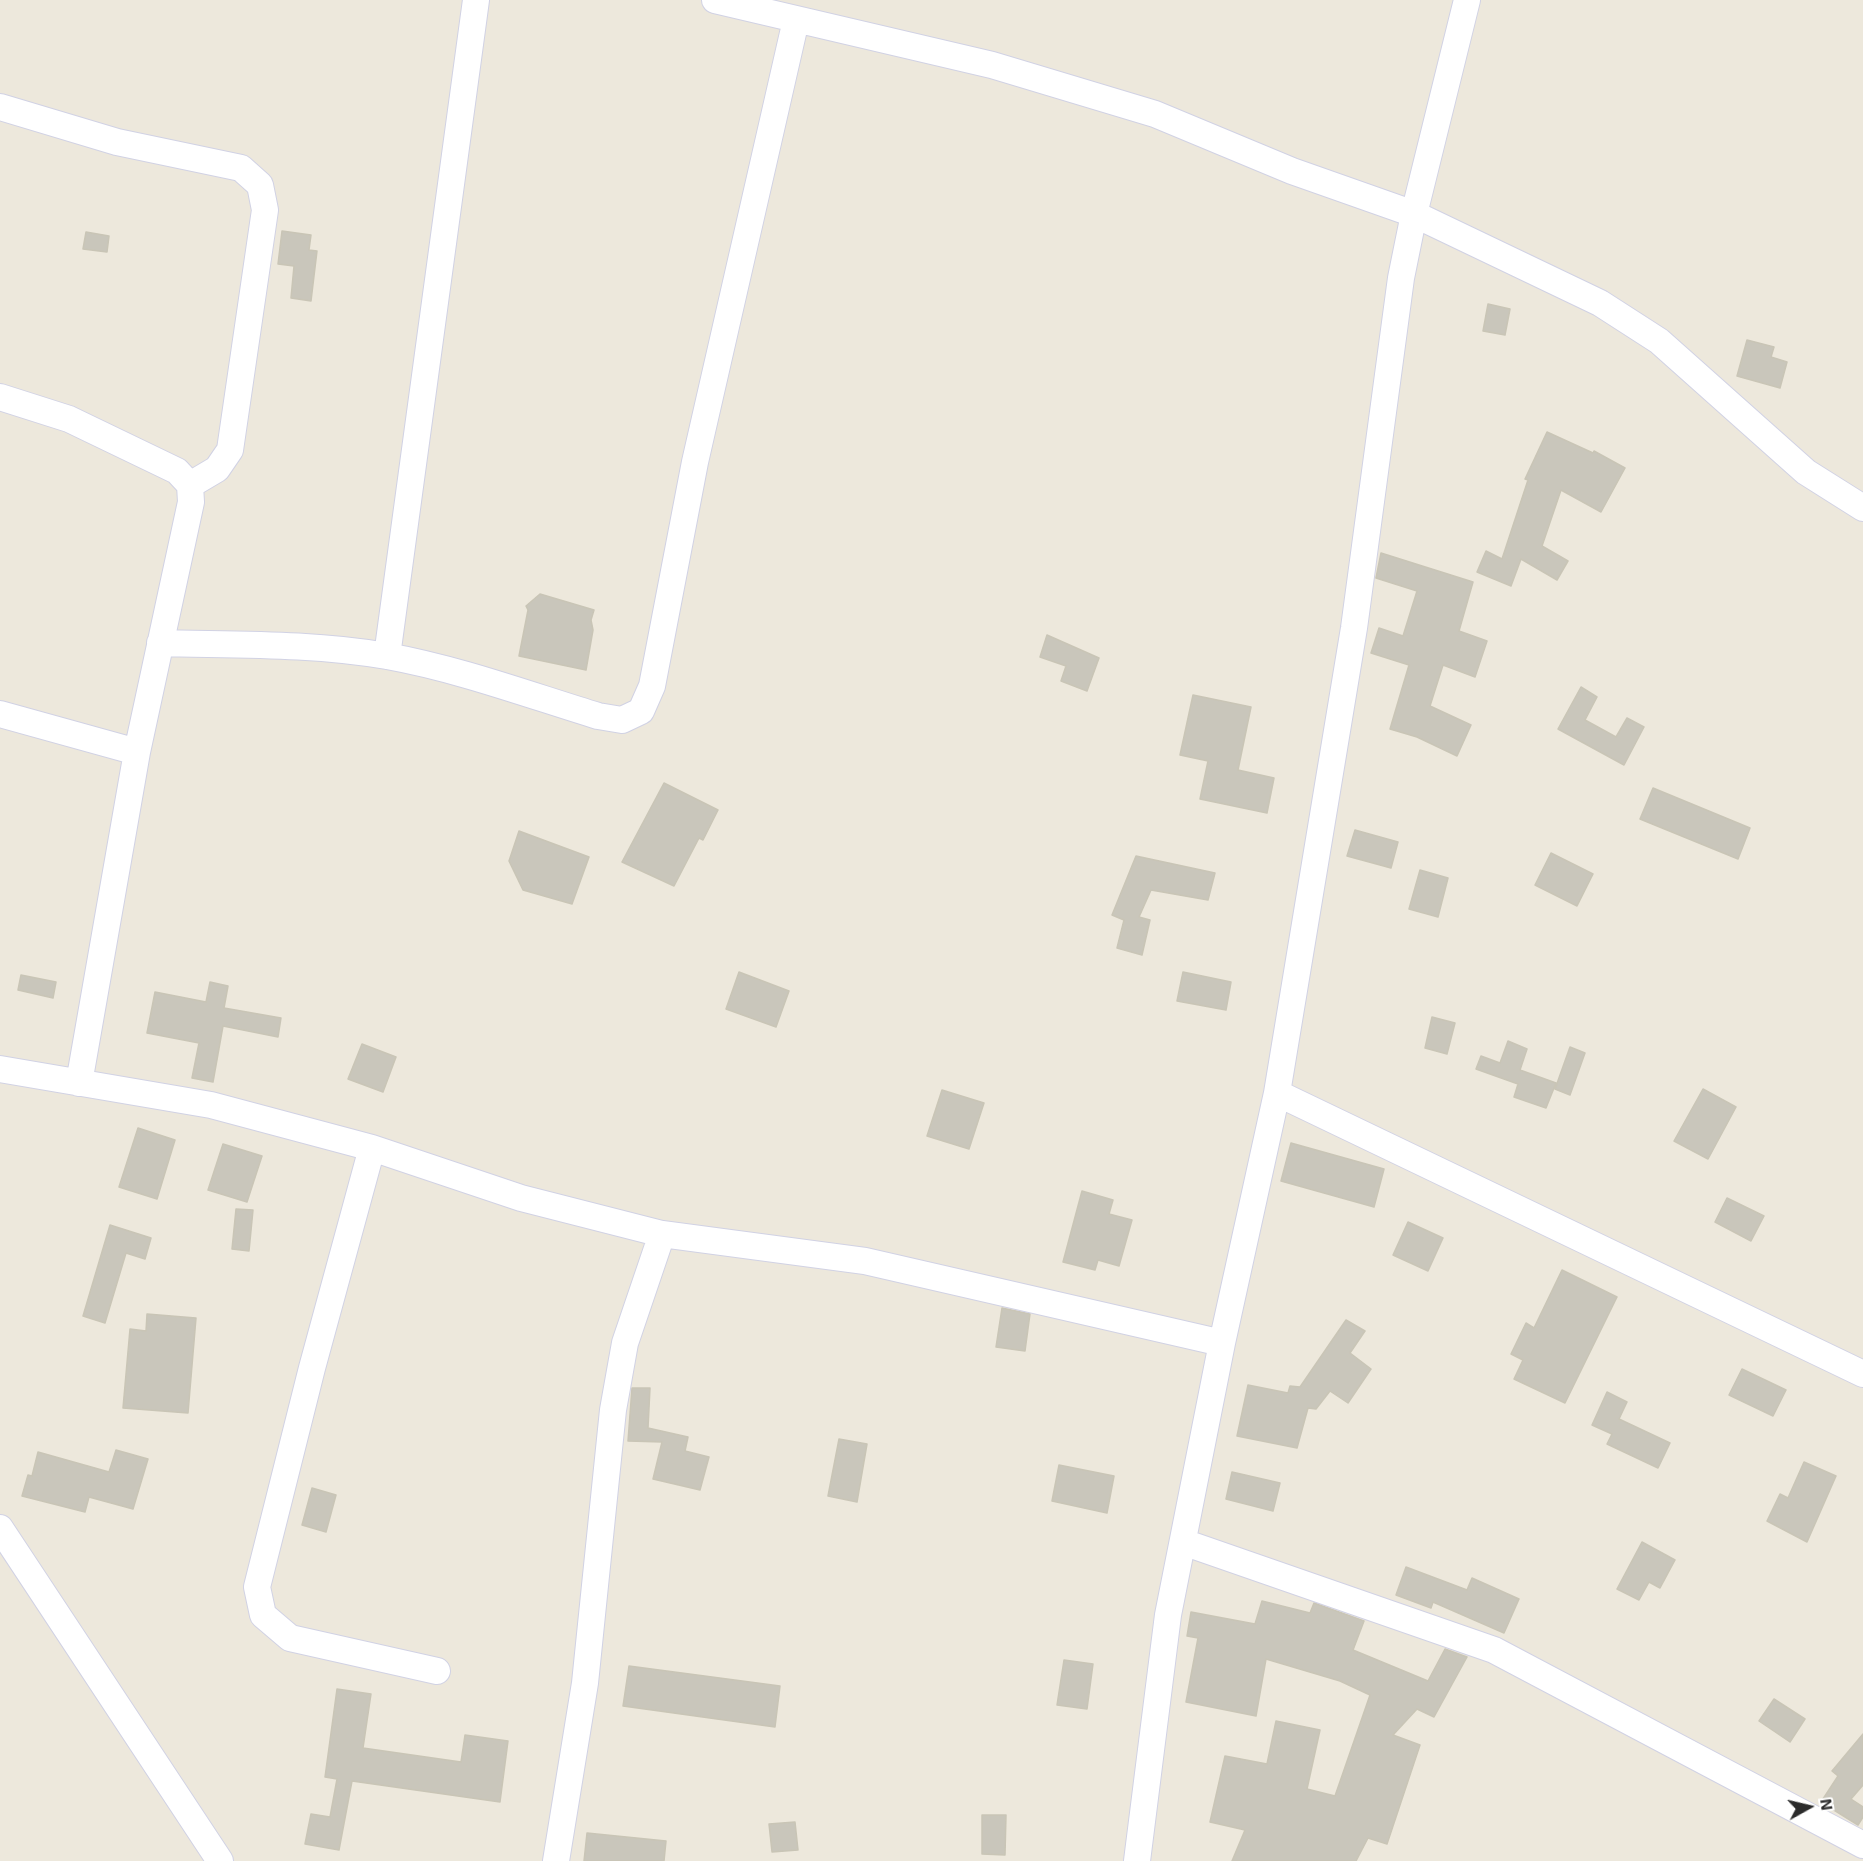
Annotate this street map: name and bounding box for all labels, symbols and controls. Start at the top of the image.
north arrow [1779,1777,1839,1837]
text: N [1817,1797,1838,1811]

